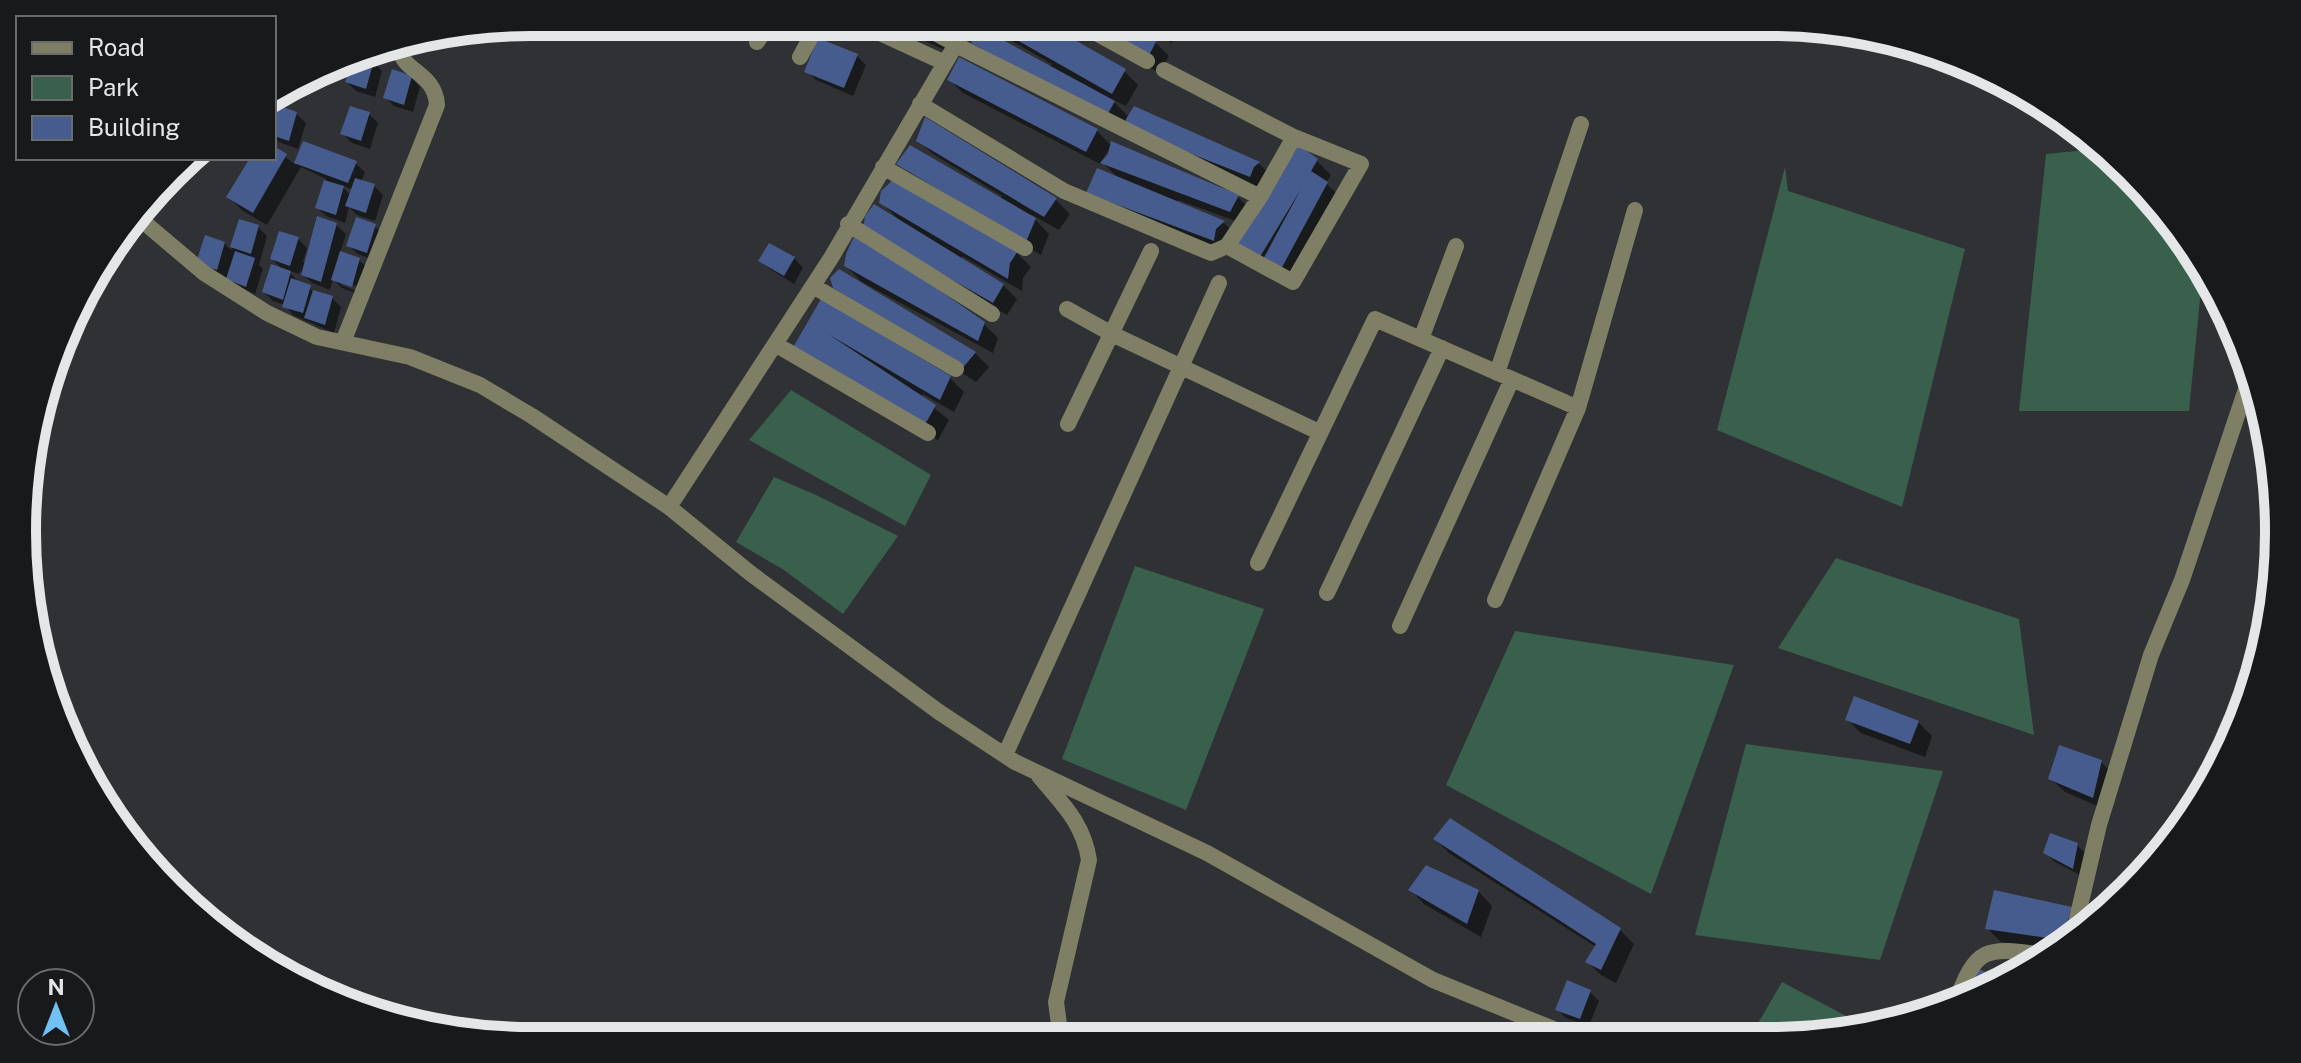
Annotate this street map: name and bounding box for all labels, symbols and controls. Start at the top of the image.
legend [16,16,276,160]
text: Road [88,33,145,61]
text: Park [88,73,139,101]
text: Building [88,113,180,141]
north arrow [16,967,96,1047]
text: N [47,974,65,1000]

